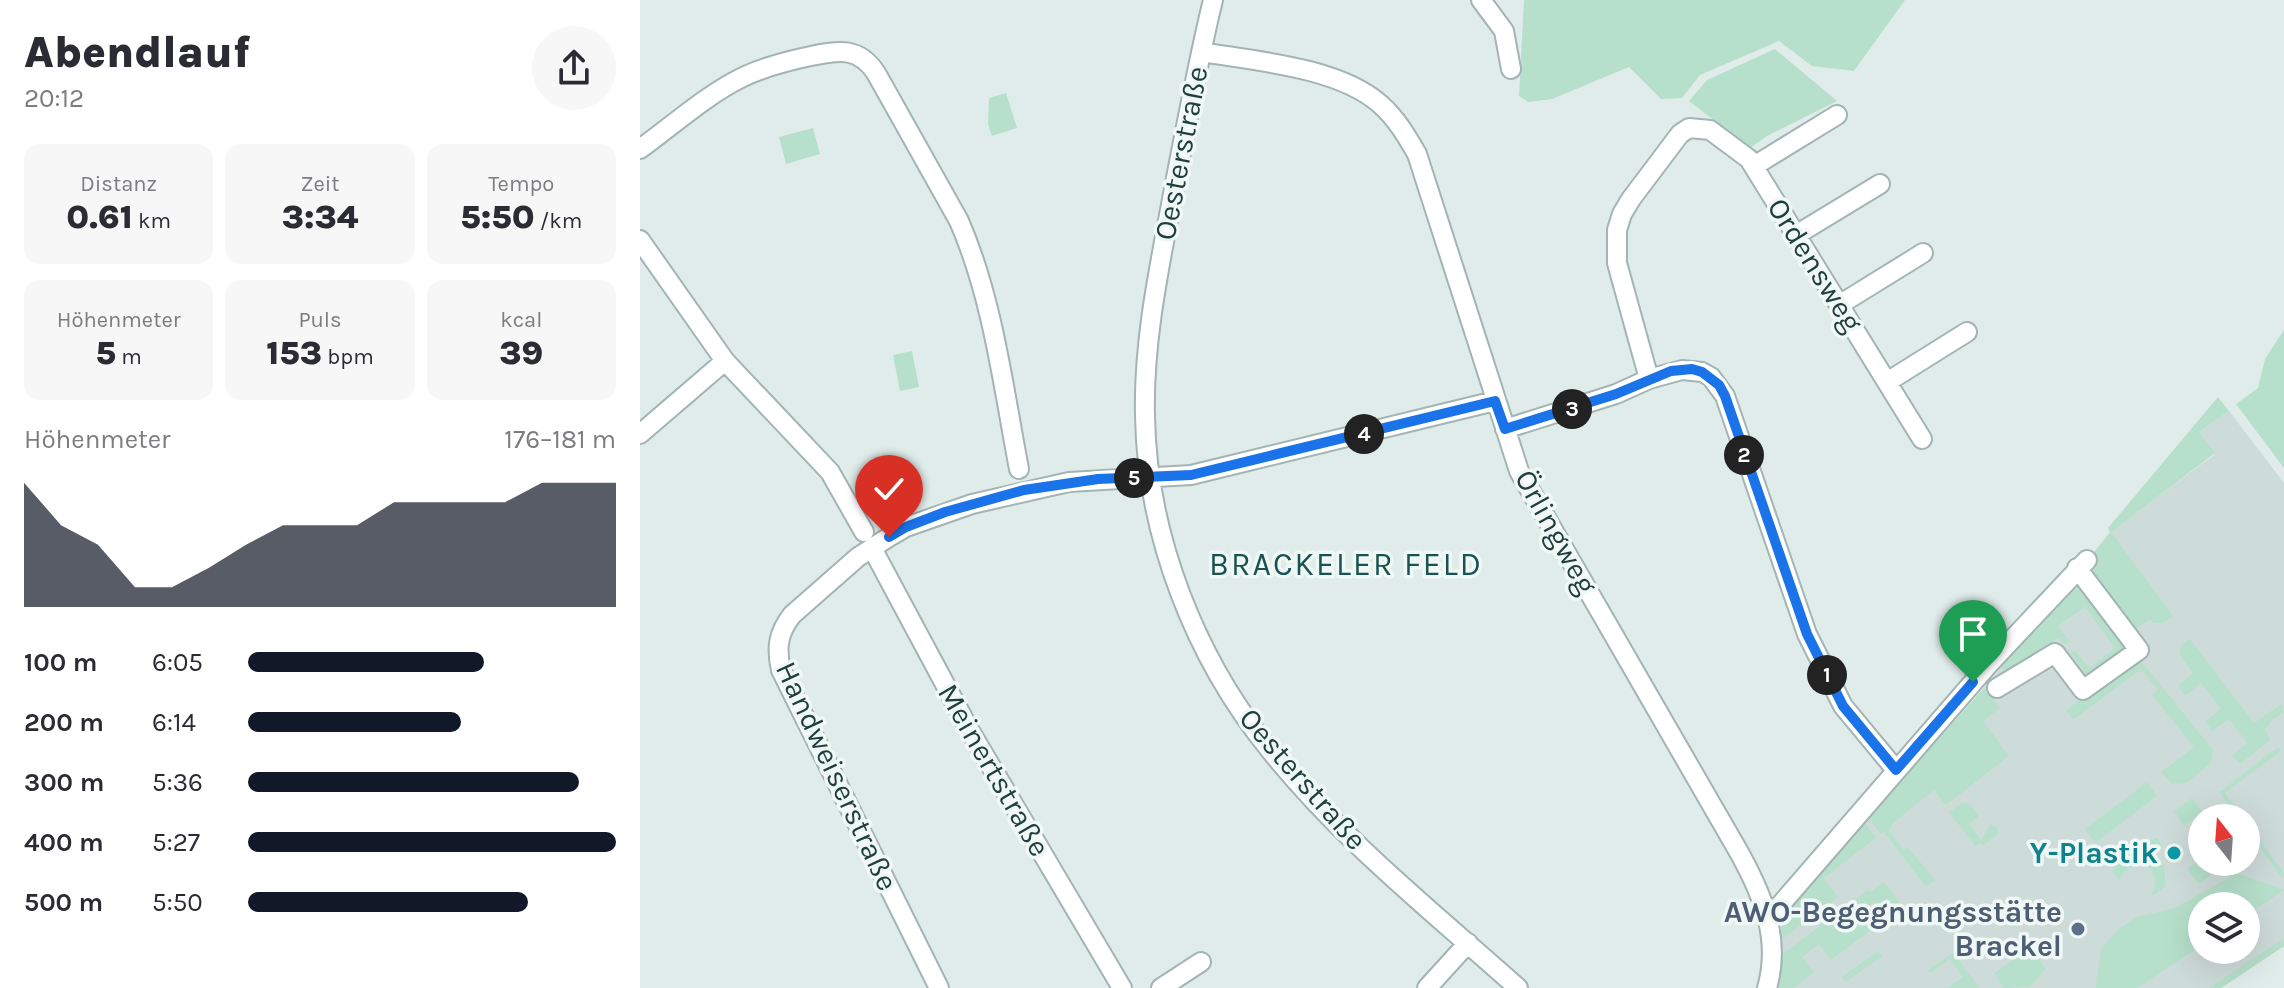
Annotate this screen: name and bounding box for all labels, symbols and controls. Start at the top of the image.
button: share [532,26,616,110]
text: Abendlauf [24,27,250,78]
street label: Oesterstraße [1147,63,1215,243]
text: 20:12 [24,83,84,114]
text: Distanz [80,171,157,197]
text: Zeit [300,171,340,197]
text: Tempo [488,171,554,197]
street label: Ordensweg [1760,191,1870,339]
text: 0.61 [66,197,133,237]
text: 3:34 [282,197,358,237]
text: 5:50 [460,197,535,237]
text: km [133,208,171,234]
text: /km [535,208,582,234]
text: Höhenmeter [57,307,181,333]
text: Puls [298,307,342,333]
text: kcal [500,307,542,333]
text: 5 [96,333,116,373]
text: 153 [266,333,322,373]
text: 39 [499,333,543,373]
text: m [116,344,142,370]
text: bpm [322,344,374,370]
pin: 3 [1552,389,1592,429]
text: 3 [1565,396,1579,422]
pin: 4 [1344,414,1384,454]
text: 4 [1357,421,1371,447]
text: Höhenmeter [24,424,171,455]
text: 176–181 m [504,424,616,455]
pin: 2 [1724,435,1764,475]
text: 2 [1737,442,1751,468]
pin [855,455,923,537]
pin: 5 [1114,458,1154,498]
street label: Örlingweg [1507,464,1605,601]
text: 5 [1128,465,1140,491]
icon: check [867,467,911,511]
district label: BRACKELER FELD [1209,546,1483,583]
pin [1939,600,2007,682]
icon: arrive [1951,612,1995,656]
text: 100 m [24,647,97,678]
text: 6:05 [152,647,203,678]
pin: 1 [1807,655,1847,695]
street label: Handweiserstraße [768,656,906,896]
text: 1 [1823,662,1831,688]
street label: Meinertstraße [930,677,1058,863]
street label: Oesterstraße [1232,701,1374,857]
text: 200 m [24,707,104,738]
text: 6:14 [152,707,196,738]
text: 300 m [24,767,104,798]
text: 5:36 [152,767,203,798]
north arrow [2188,804,2260,876]
map controls [2188,804,2260,964]
text: 400 m [24,827,104,858]
text: 5:27 [152,827,200,858]
place label: Y-Plastik [2030,835,2158,871]
marker: Y-Plastik [2165,844,2183,862]
text: 500 m [24,887,103,918]
text: 5:50 [152,887,203,918]
button: layers [2188,892,2260,964]
place label: AWO-Begegnungsstätte Brackel [1724,894,2062,964]
marker: AWO-Begegnungsstätte Brackel [2069,920,2087,938]

